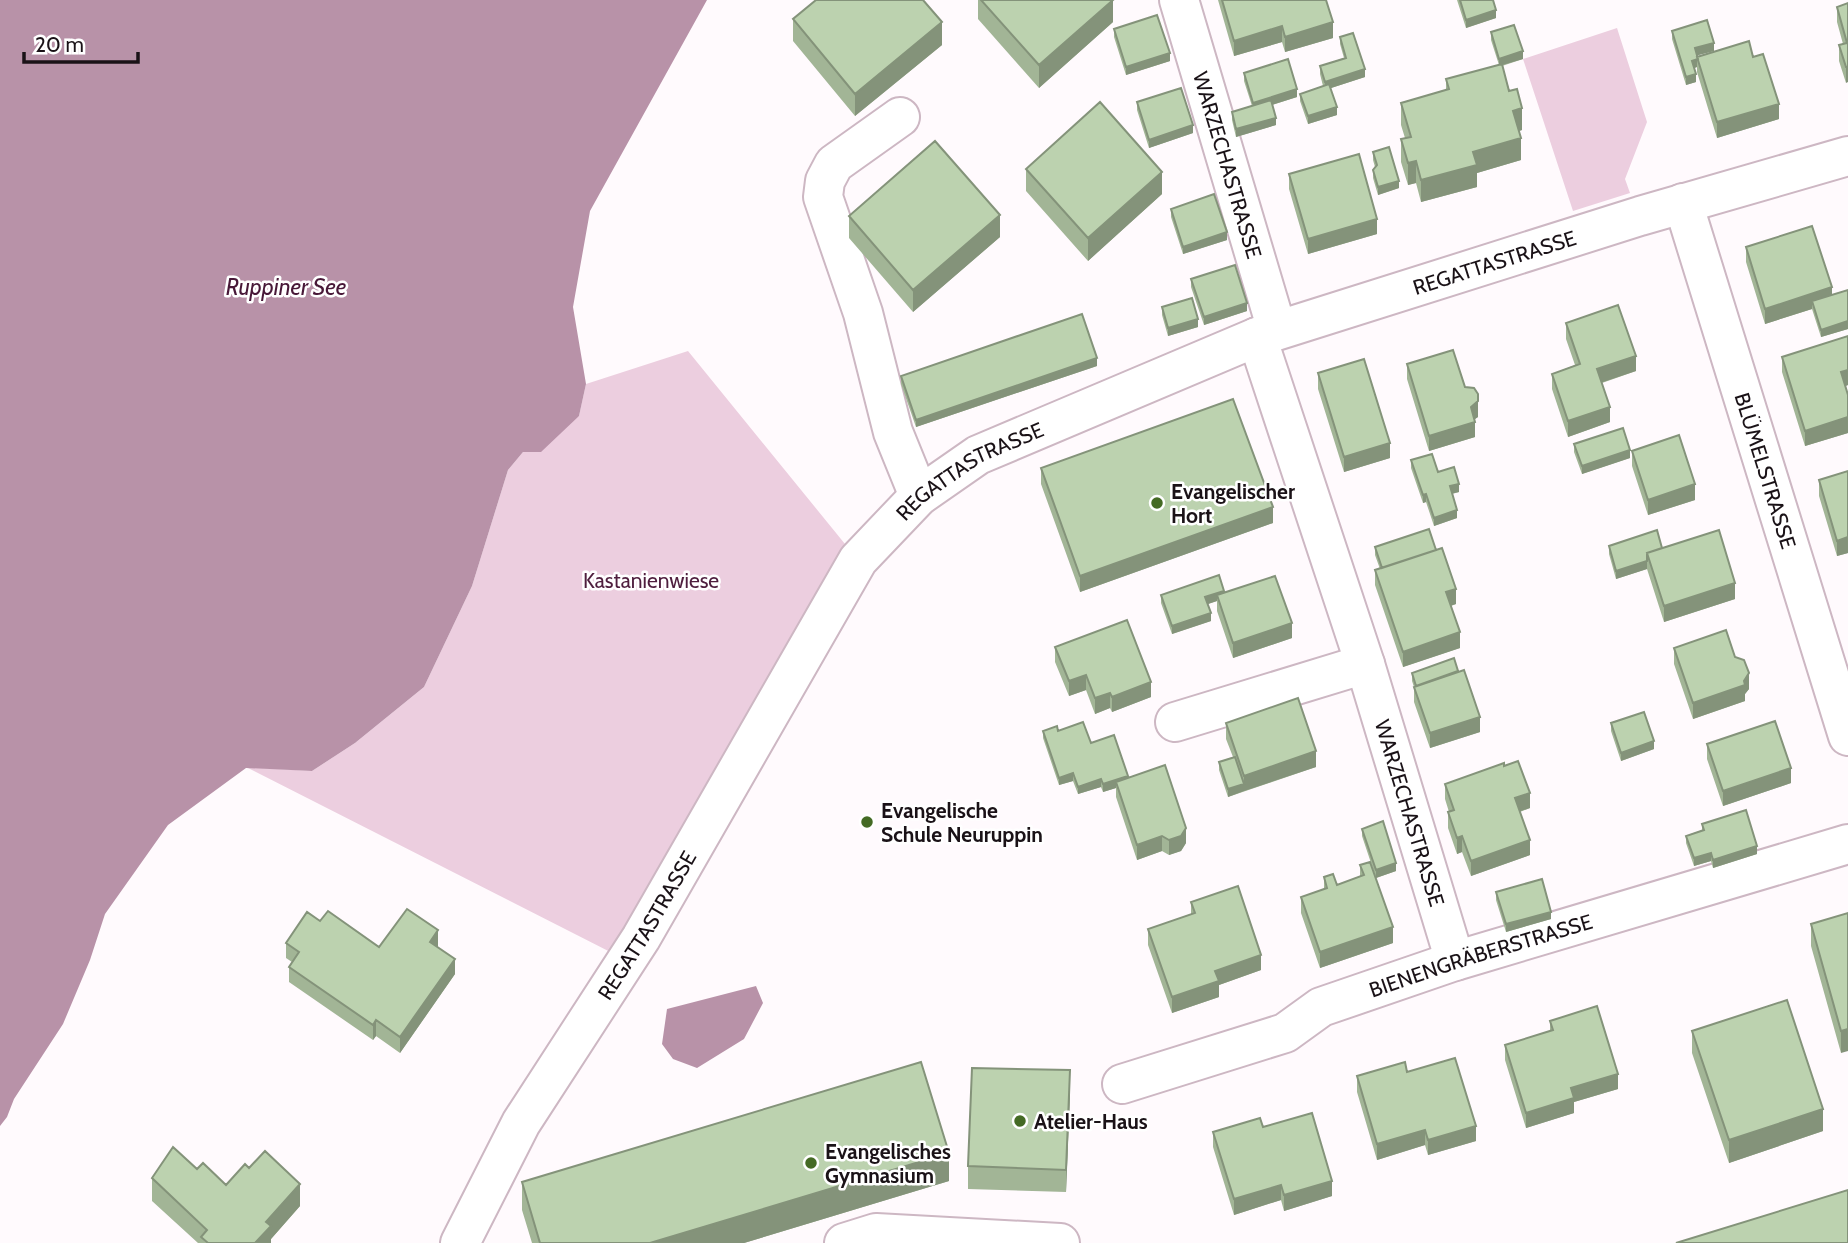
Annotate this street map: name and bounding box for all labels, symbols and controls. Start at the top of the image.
scale bar [24,21,138,65]
text: 20 m [35,32,84,57]
street label: WARZECHASTRASSE [1188,69,1268,261]
street label: REGATTASTRASSE [1410,225,1579,299]
water label: Ruppiner See [226,273,346,301]
street label: BLÜMELSTRASSE [1730,389,1802,552]
street label: REGATTASTRASSE [891,416,1047,525]
place label: Evangelischer Hort [1171,479,1295,528]
marker: Evangelischer Hort [1149,495,1165,511]
park label: Kastanienwiese [583,568,719,593]
street label: WARZECHASTRASSE [1370,717,1450,909]
place label: Evangelische Schule Neuruppin [881,798,1043,847]
marker: Evangelische Schule Neuruppin [859,814,875,830]
street label: REGATTASTRASSE [592,846,701,1004]
street label: BIENENGRÄBERSTRASSE [1366,908,1595,1002]
place label: Atelier-Haus [1034,1109,1148,1134]
marker: Atelier-Haus [1012,1113,1028,1129]
place label: Evangelisches Gymnasium [825,1139,951,1188]
marker: Evangelisches Gymnasium [803,1155,819,1171]

